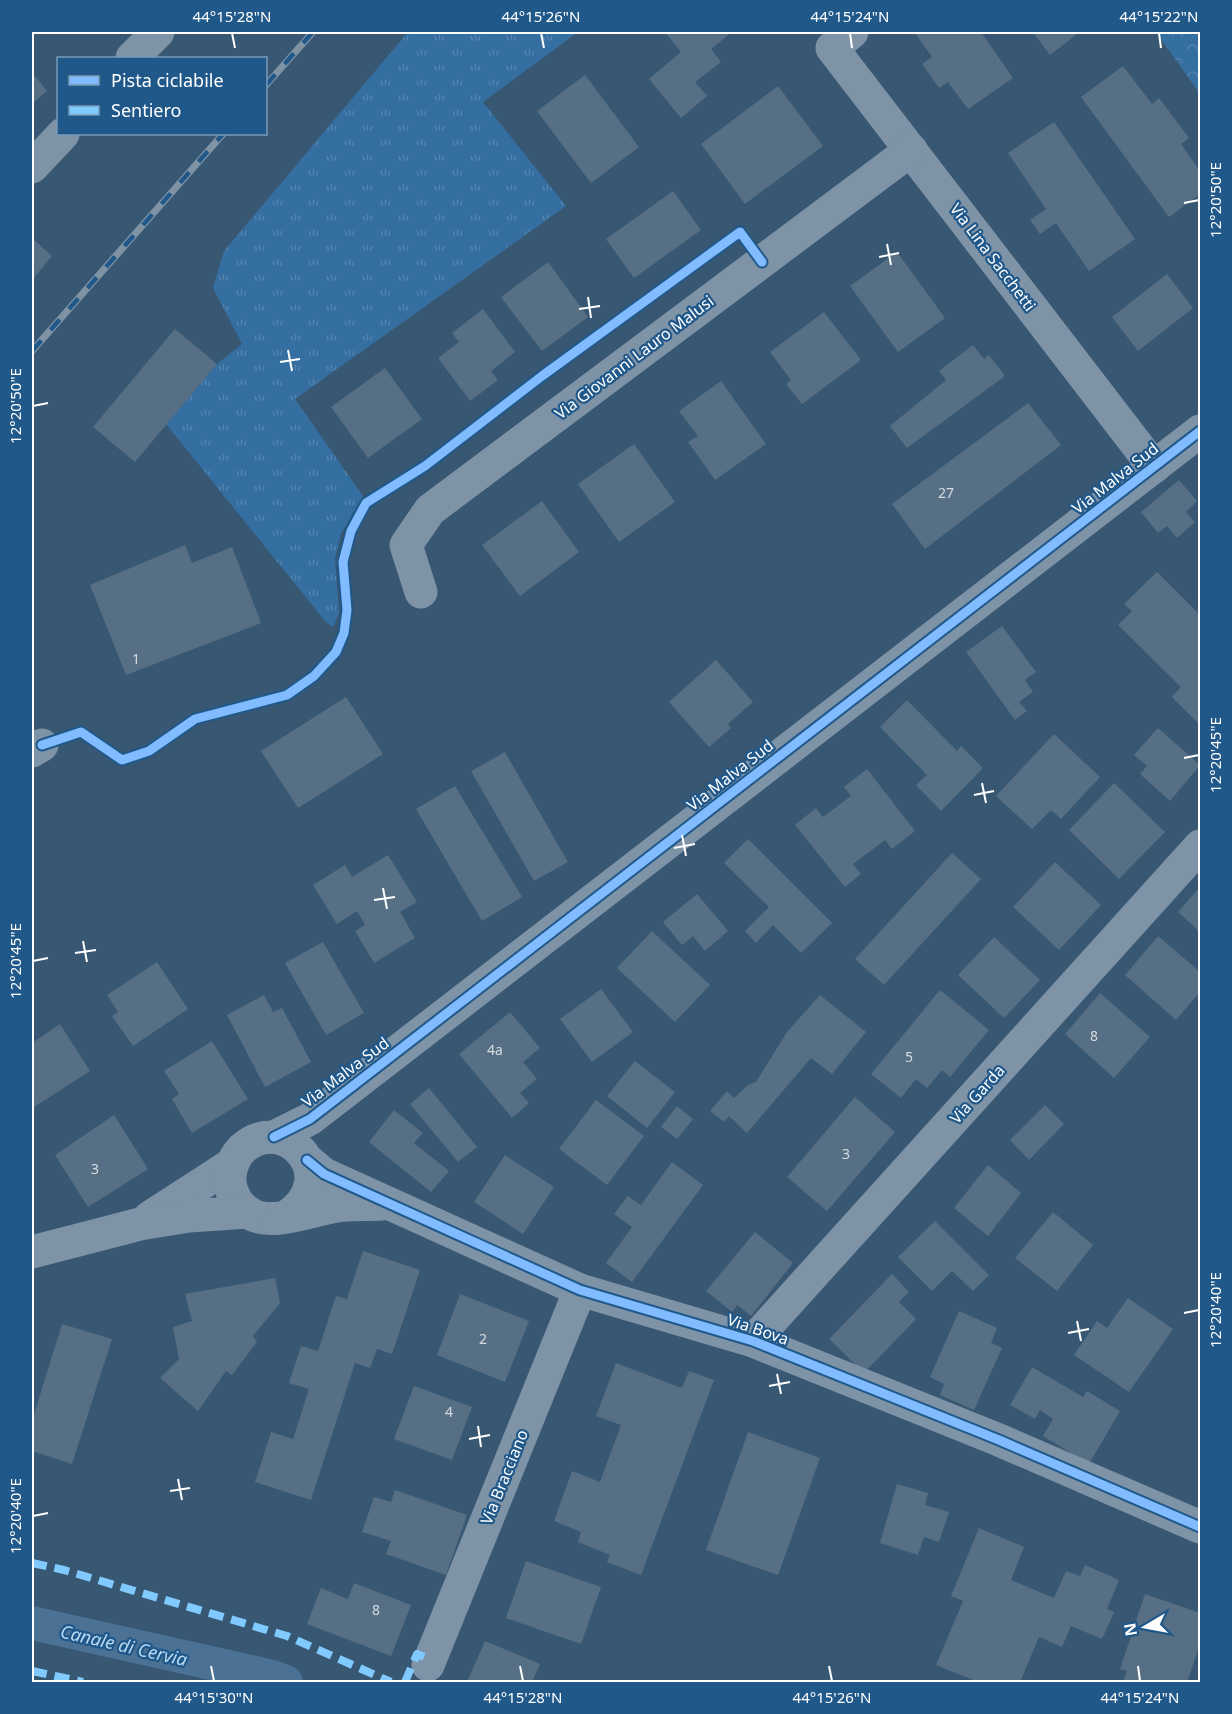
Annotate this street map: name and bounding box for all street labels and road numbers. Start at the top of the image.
street label: Via Lina Sacchetti [945,198,1041,316]
street label: Via Giovanni Lauro Malusi [550,290,718,424]
street label: Via Malva Sud [1067,437,1163,519]
street label: Via Malva Sud [682,734,778,816]
street label: Via Malva Sud [297,1032,393,1112]
street label: Via Garda [945,1060,1009,1128]
street label: Via Bova [724,1308,792,1350]
street label: Via Bracciano [475,1426,533,1528]

